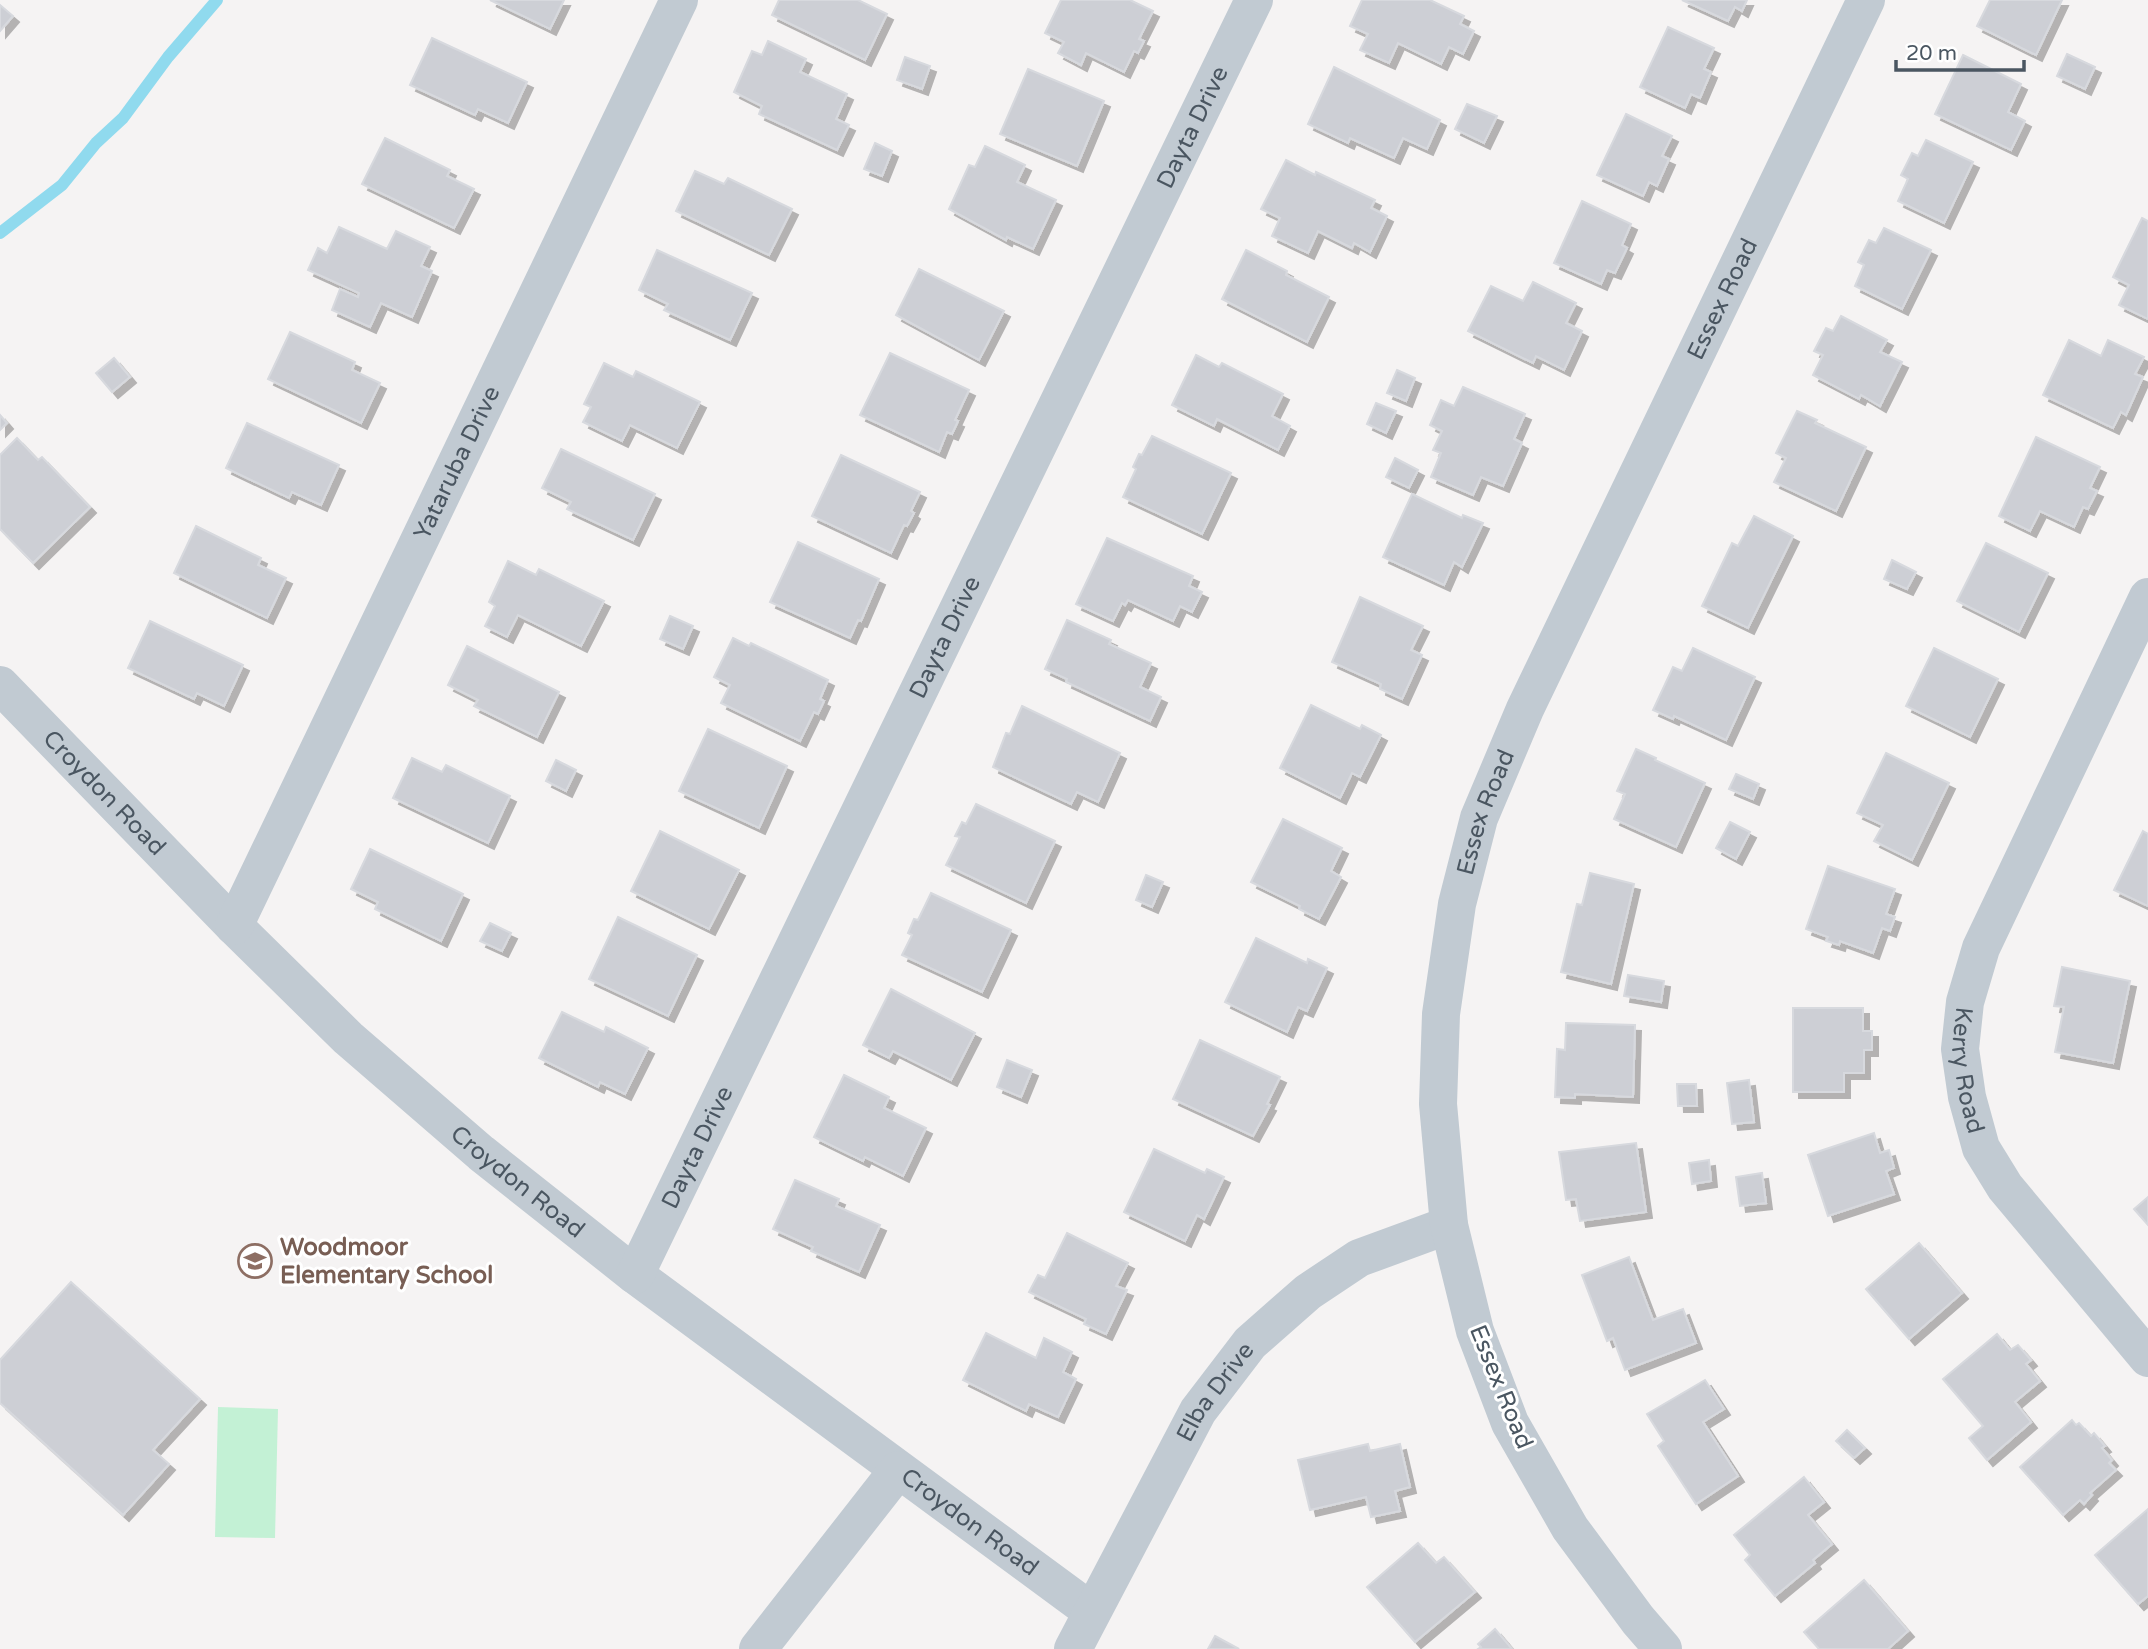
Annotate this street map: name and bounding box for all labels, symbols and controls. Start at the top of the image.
scale bar [1896,28,2024,72]
text: 20 m [1906,41,1957,66]
street label: Dayta Drive [1150,61,1234,193]
street label: Essex Road [1681,234,1764,364]
street label: Yataruba Drive [407,381,506,544]
street label: Dayta Drive [903,571,987,703]
street label: Croydon Road [37,724,172,861]
street label: Essex Road [1451,745,1521,878]
street label: Kerry Road [1945,1006,1991,1137]
street label: Dayta Drive [655,1081,739,1213]
street label: Croydon Road [445,1119,590,1244]
place label: Woodmoor Elementary School [280,1233,493,1290]
school or university icon: Woodmoor Elementary School [236,1242,274,1280]
street label: Essex Road [1463,1321,1539,1453]
street label: Elba Drive [1170,1336,1260,1447]
street label: Croydon Road [895,1462,1044,1582]

